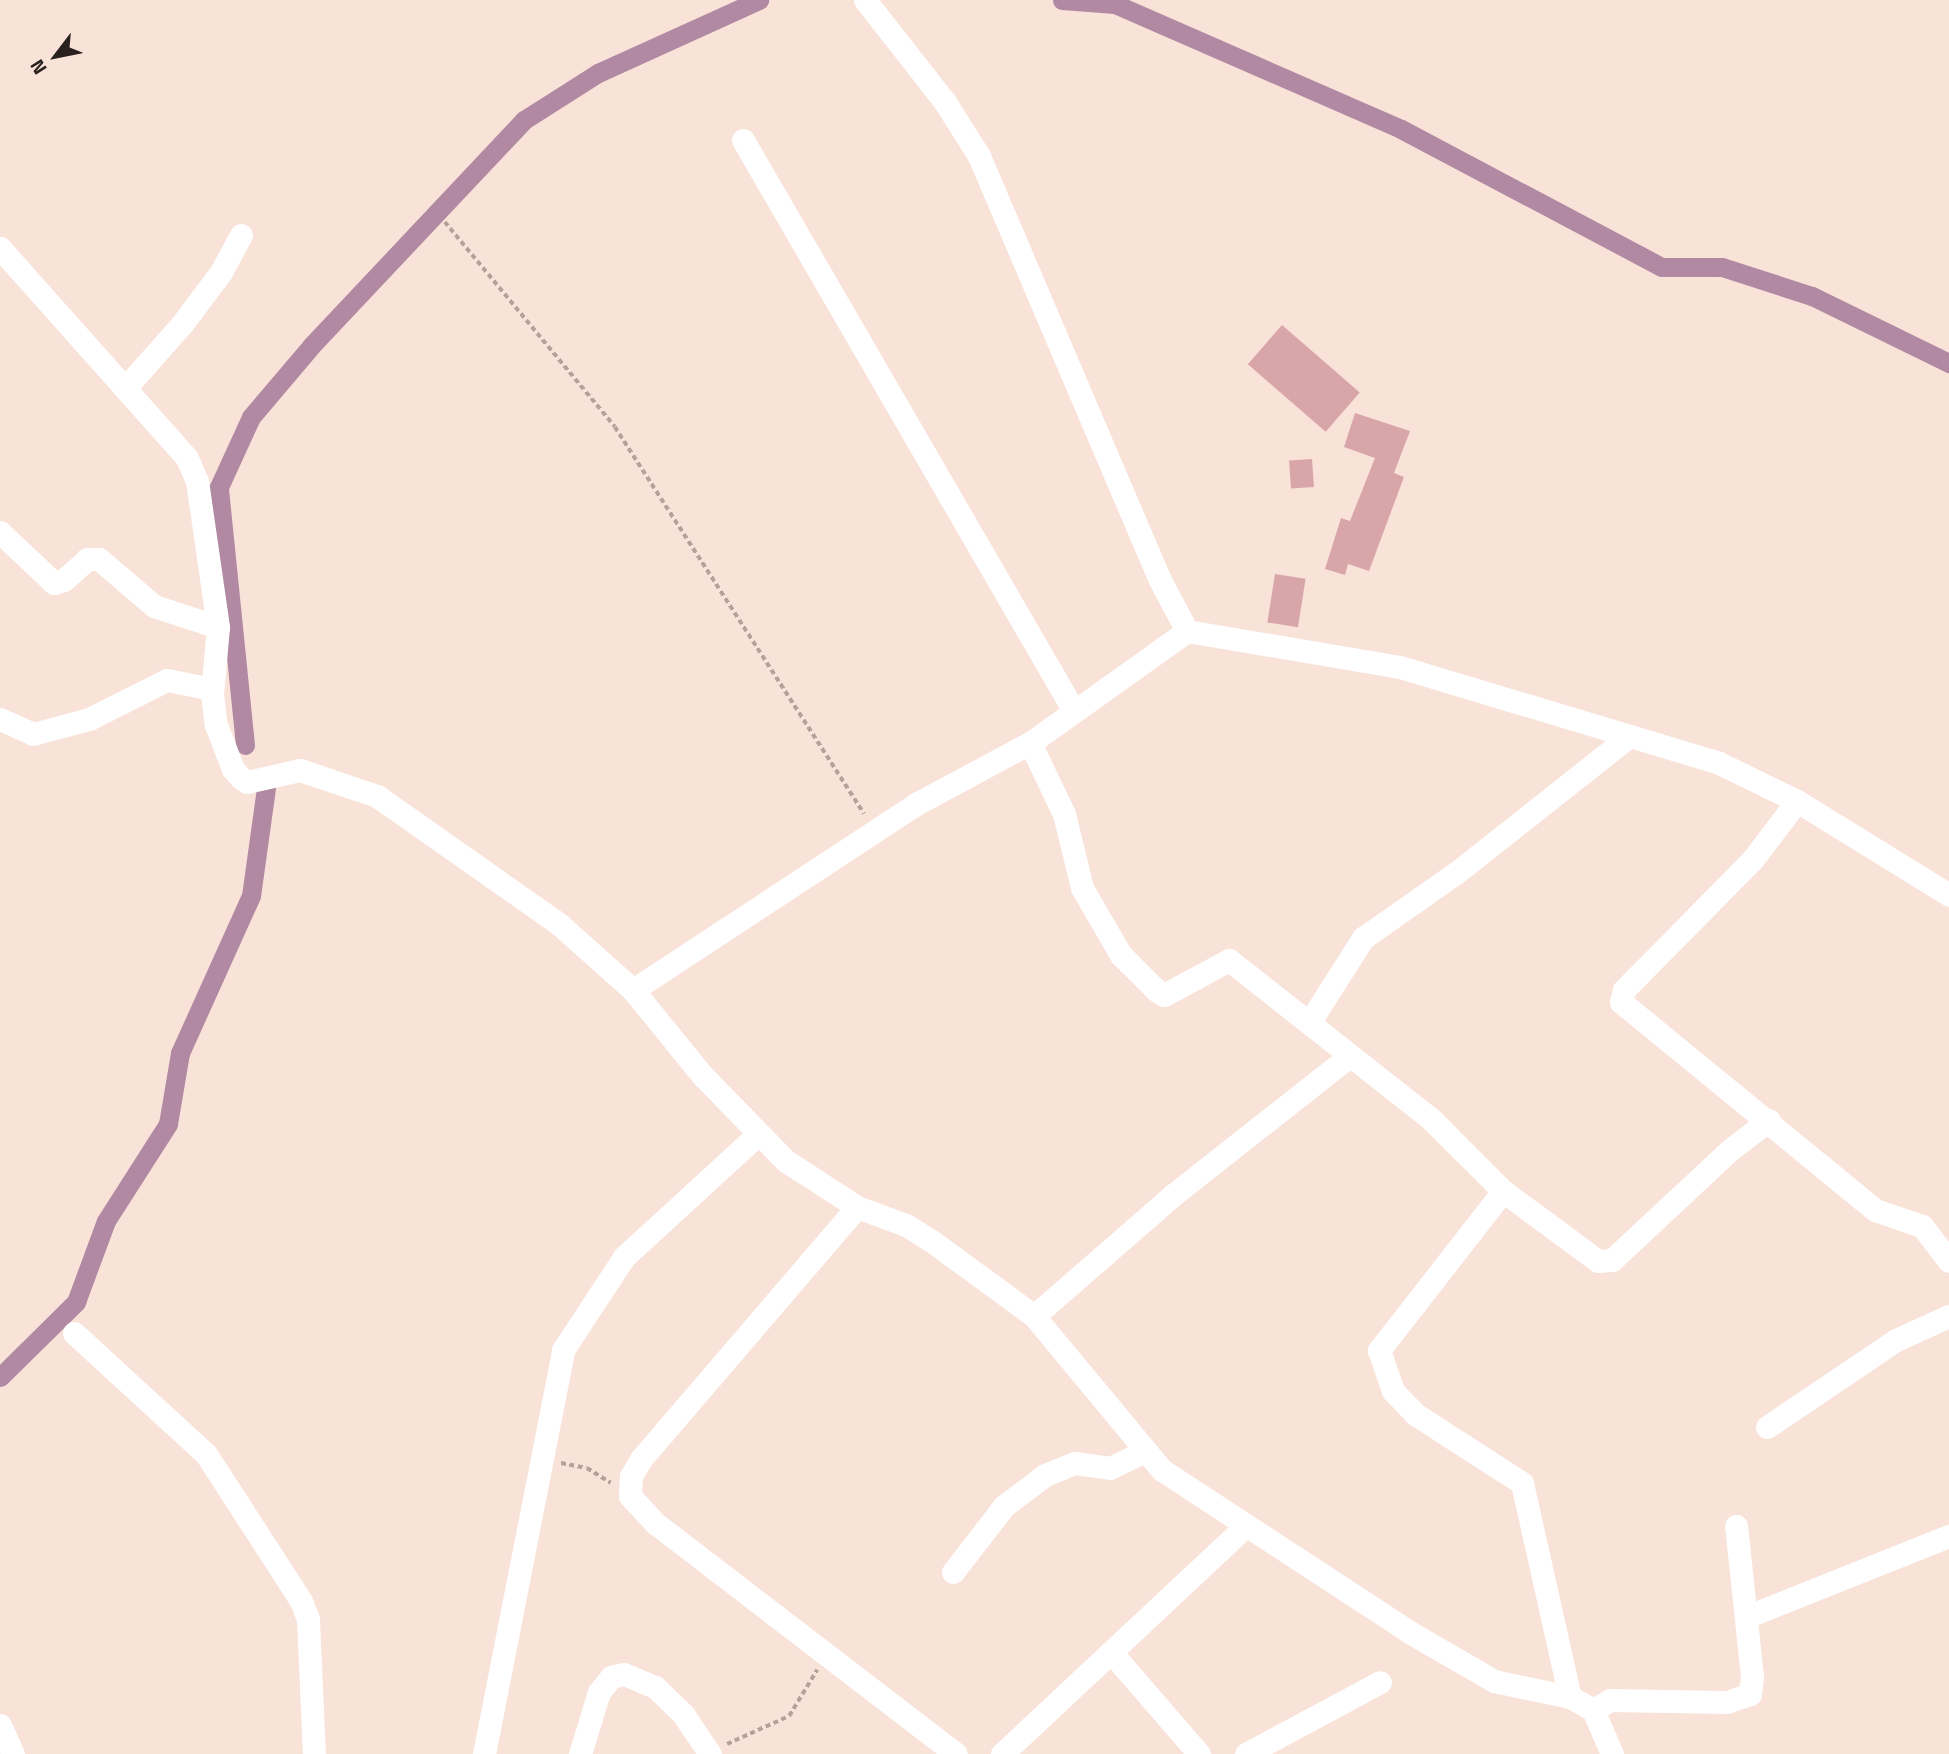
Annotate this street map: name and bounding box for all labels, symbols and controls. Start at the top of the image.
north arrow [21,21,91,91]
text: N [22,54,54,81]

